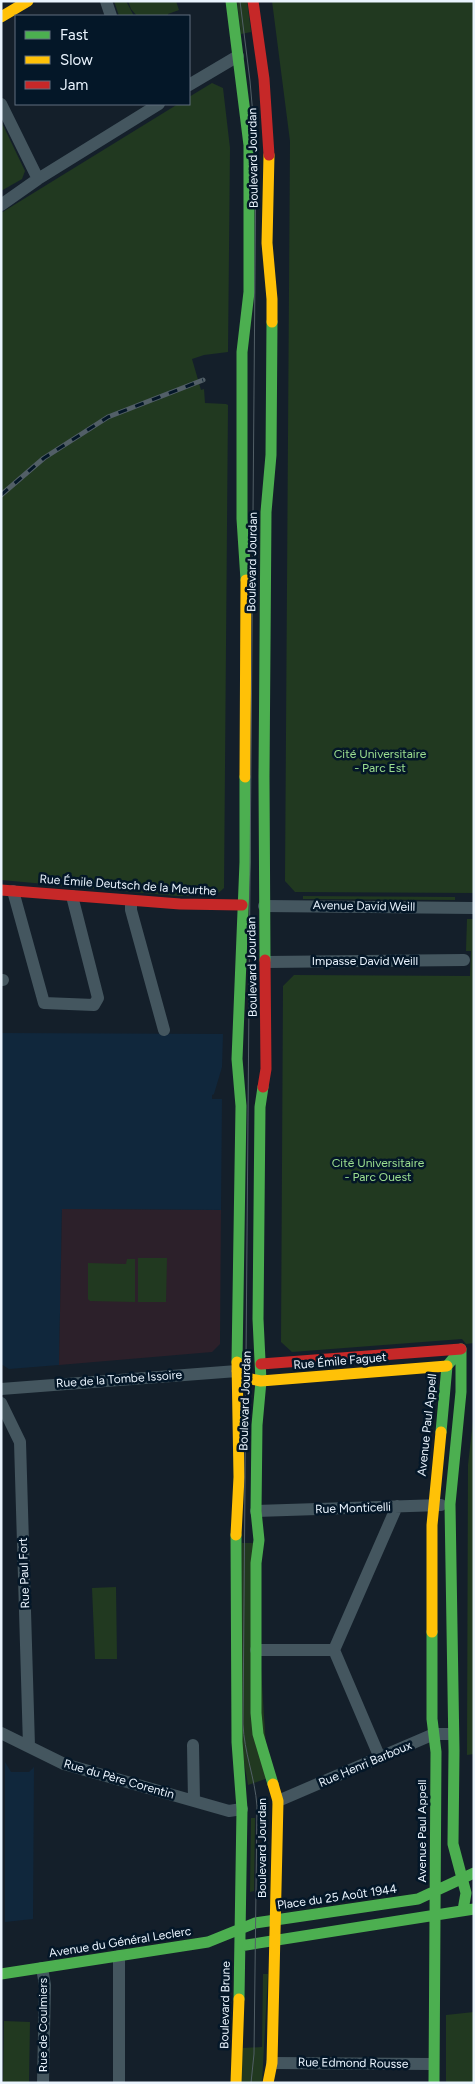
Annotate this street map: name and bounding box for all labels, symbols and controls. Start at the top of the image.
legend [15,15,190,105]
text: Fast [60,26,89,44]
text: Slow [60,51,93,69]
text: Jam [60,76,88,94]
street label: Boulevard Jourdan [245,108,261,208]
street label: Boulevard Jourdan [244,512,260,612]
park label: Cité Universitaire - Parc Est [334,747,427,775]
street label: Rue Émile Deutsch de la Meurthe [39,872,217,898]
street label: Avenue David Weill [313,898,415,914]
street label: Boulevard Jourdan [244,917,260,1017]
street label: Impasse David Weill [312,954,418,968]
park label: Cité Universitaire - Parc Ouest [332,1156,425,1184]
street label: Boulevard Jourdan [236,1350,254,1451]
street label: Rue Émile Faguet [293,1350,388,1372]
street label: Rue de la Tombe Issoire [55,1368,183,1390]
street label: Avenue Paul Appell [415,1373,439,1477]
street label: Rue Monticelli [315,1500,391,1516]
street label: Rue Paul Fort [16,1537,32,1609]
street label: Rue Henri Barboux [316,1738,414,1790]
street label: Rue du Père Corentin [62,1757,176,1802]
street label: Avenue Paul Appell [415,1780,429,1882]
street label: Boulevard Jourdan [255,1798,269,1898]
street label: Place du 25 Août 1944 [276,1882,398,1912]
street label: Avenue du Général Leclerc [48,1924,193,1960]
street label: Boulevard Brune [217,1961,233,2049]
street label: Rue de Coulmiers [36,1977,50,2072]
street label: Rue Edmond Rousse [298,2055,409,2071]

